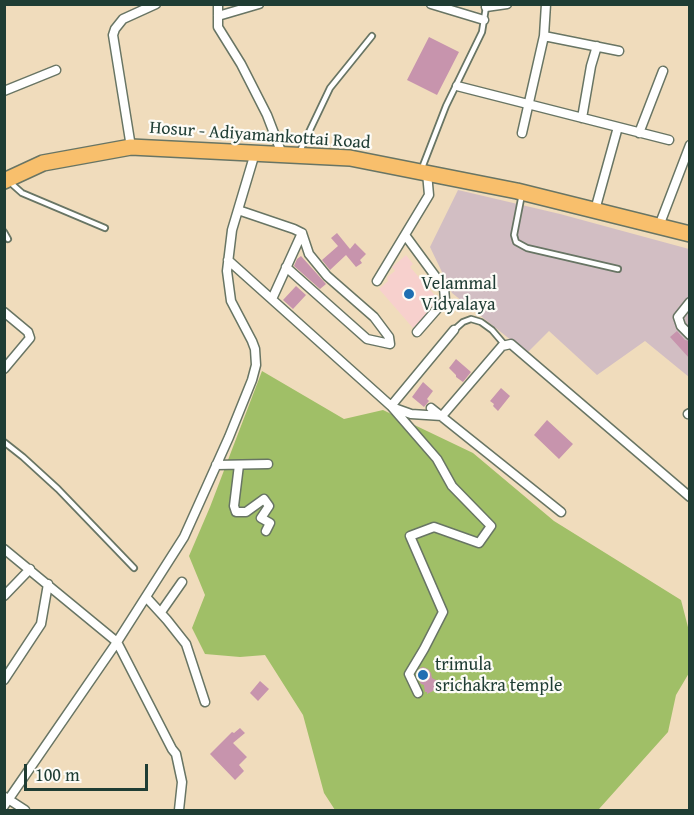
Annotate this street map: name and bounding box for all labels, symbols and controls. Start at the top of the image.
street label: Hosur - Adiyamankottai Road [149,118,371,154]
place label: Velammal Vidyalaya [421,273,497,316]
marker: Velammal Vidyalaya [402,287,416,301]
place label: trimula srichakra temple [435,654,563,696]
marker: trimula srichakra temple [416,668,430,682]
scale bar [27,752,152,790]
text: 100 m [35,761,80,788]

